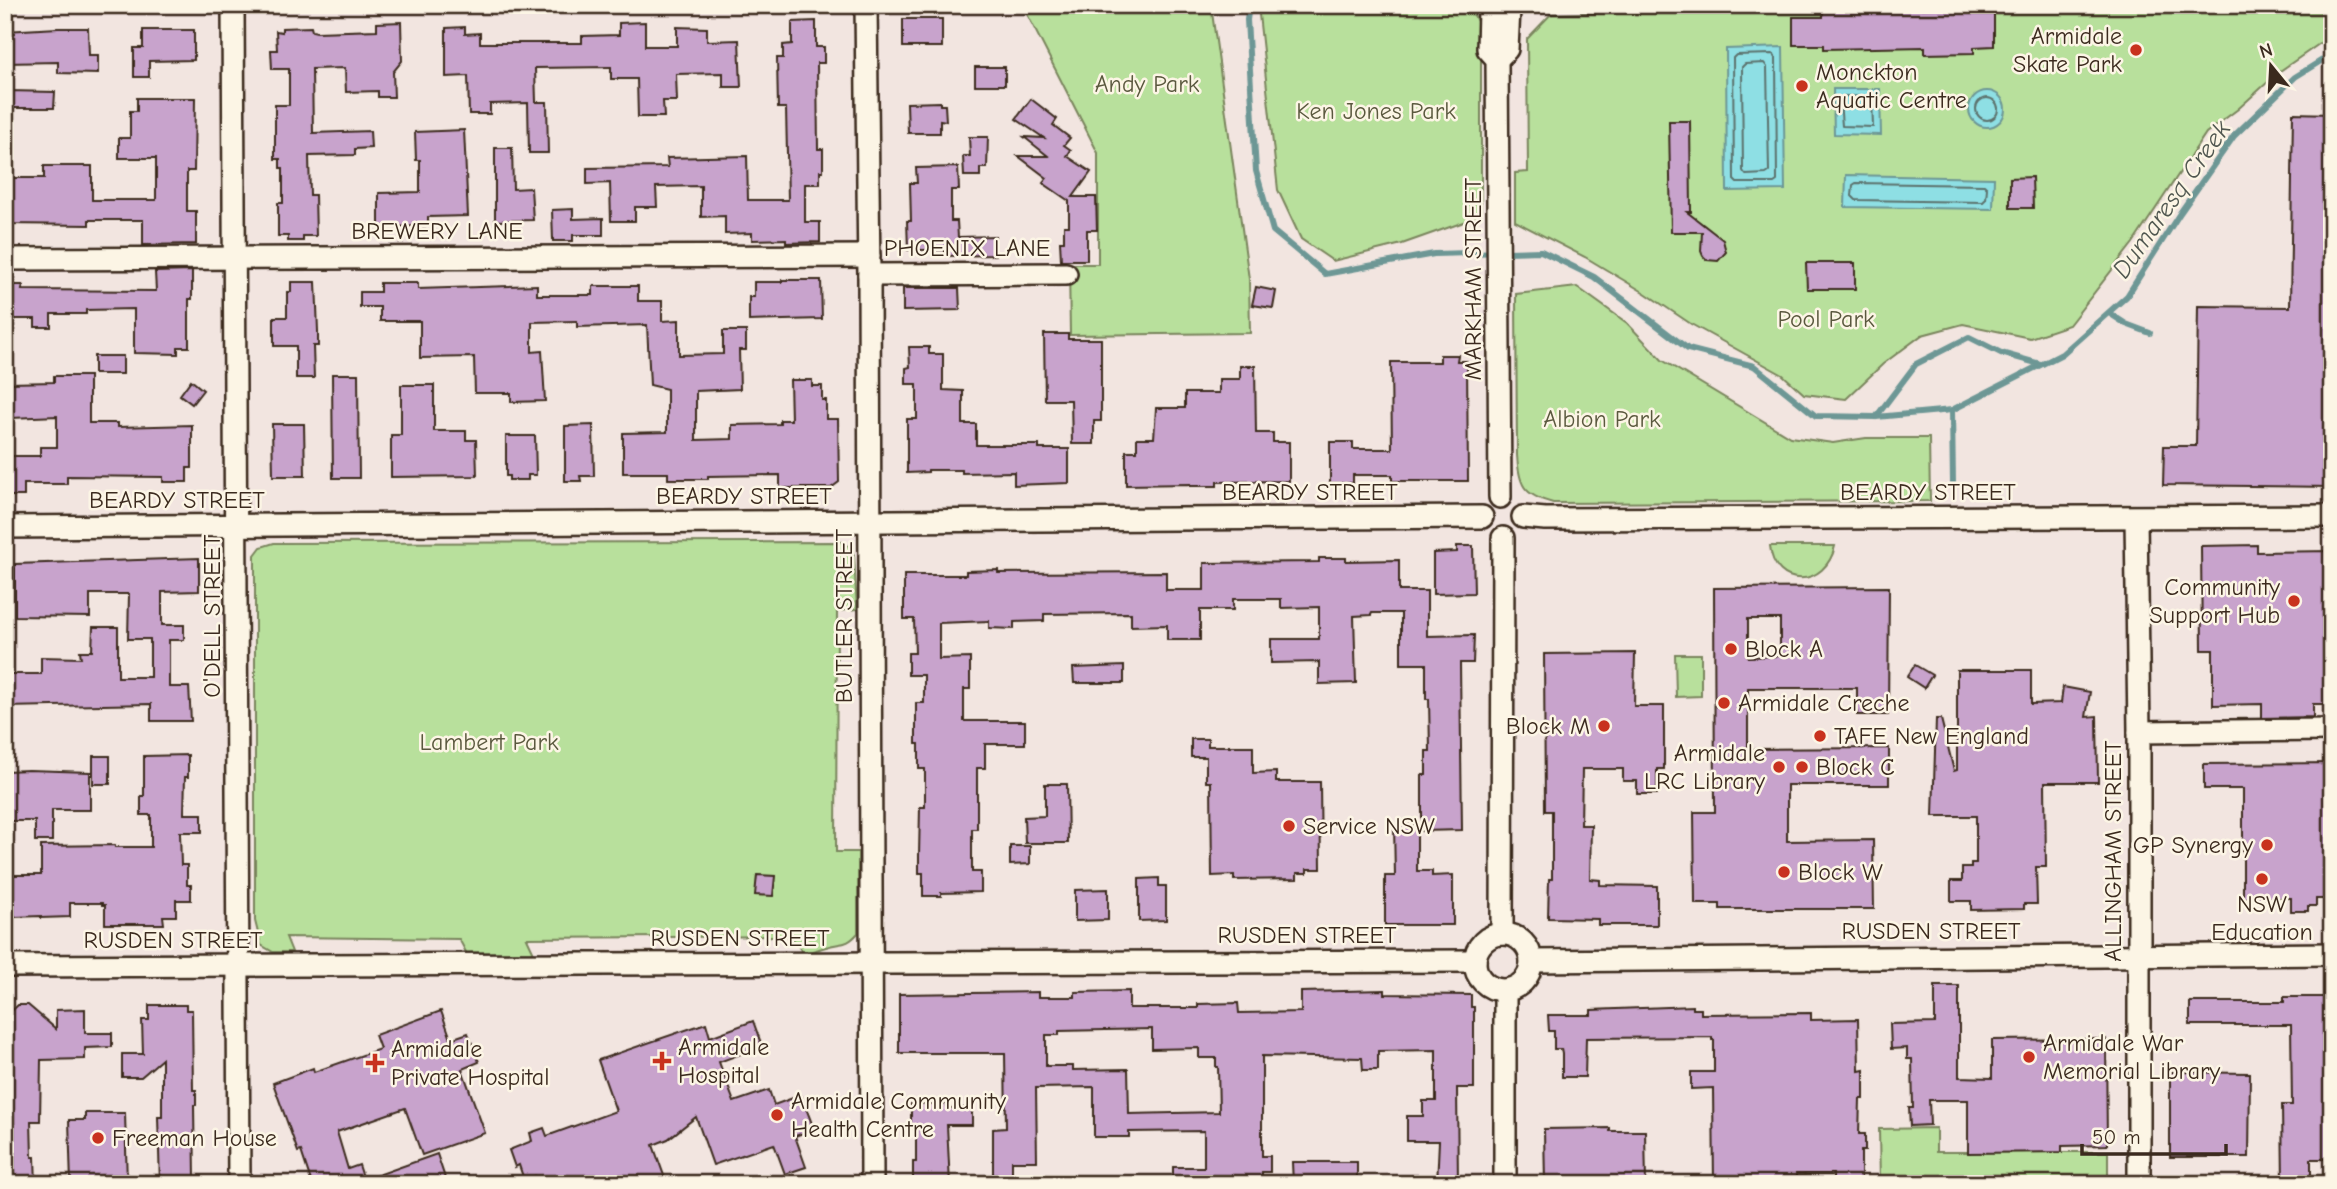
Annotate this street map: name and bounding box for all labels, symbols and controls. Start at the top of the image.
place label: Armidale Skate Park [2013,22,2122,78]
north arrow [2236,32,2306,102]
text: N [2257,38,2275,63]
marker: Armidale Skate Park [2128,42,2144,58]
place label: Monckton Aquatic Centre [1816,58,1967,114]
park label: Andy Park [1095,70,1200,98]
marker: Monckton Aquatic Centre [1794,78,1810,94]
park label: Ken Jones Park [1296,97,1456,125]
water label: Dumaresq Creek [2106,115,2237,284]
street label: MARKHAM STREET [1459,177,1487,380]
street label: BREWERY LANE [351,217,523,245]
street label: PHOENIX LANE [884,234,1050,262]
park label: Pool Park [1777,305,1875,333]
park label: Albion Park [1543,405,1661,433]
street label: BEARDY STREET [1222,478,1398,506]
street label: BEARDY STREET [1840,478,2016,506]
street label: BEARDY STREET [656,482,832,510]
street label: BEARDY STREET [89,486,265,514]
street label: BUTLER STREET [830,528,858,703]
street label: O'DELL STREET [198,534,226,698]
place label: Community Support Hub [2149,573,2280,629]
marker: Community Support Hub [2286,593,2302,609]
place label: Block A [1745,635,1823,663]
marker: Block A [1723,641,1739,657]
place label: Armidale Creche [1738,689,1909,717]
marker: Armidale Creche [1716,695,1732,711]
place label: Block M [1506,712,1590,740]
marker: Block M [1596,718,1612,734]
place label: TAFE New England [1834,722,2029,750]
park label: Lambert Park [419,728,559,756]
marker: TAFE New England [1812,728,1828,744]
place label: Armidale LRC Library [1644,739,1765,795]
street label: ALLINGHAM STREET [2099,740,2127,962]
place label: Block C [1816,753,1895,781]
marker: Armidale LRC Library [1771,759,1787,775]
marker: Block C [1794,759,1810,775]
place label: Service NSW [1303,812,1435,840]
marker: Service NSW [1281,818,1297,834]
place label: GP Synergy [2133,831,2253,859]
marker: GP Synergy [2259,837,2275,853]
place label: Block W [1798,858,1883,886]
marker: Block W [1776,864,1792,880]
marker: NSW Education [2254,871,2270,887]
place label: NSW Education [2211,890,2313,946]
street label: RUSDEN STREET [1841,917,2021,945]
street label: RUSDEN STREET [1217,921,1397,949]
street label: RUSDEN STREET [650,924,830,952]
street label: RUSDEN STREET [83,926,263,954]
place label: Armidale War Memorial Library [2043,1029,2221,1085]
place label: Armidale Hospital [678,1033,769,1089]
place label: Armidale Private Hospital [391,1035,549,1091]
marker: Armidale War Memorial Library [2021,1049,2037,1065]
marker: Armidale Hospital [652,1051,672,1071]
marker: Armidale Private Hospital [365,1053,385,1073]
place label: Armidale Community Health Centre [791,1087,1006,1143]
marker: Armidale Community Health Centre [769,1107,785,1123]
scale bar [2082,1112,2225,1156]
place label: Freeman House [112,1124,277,1152]
text: 50 m [2092,1125,2141,1149]
marker: Freeman House [90,1130,106,1146]

